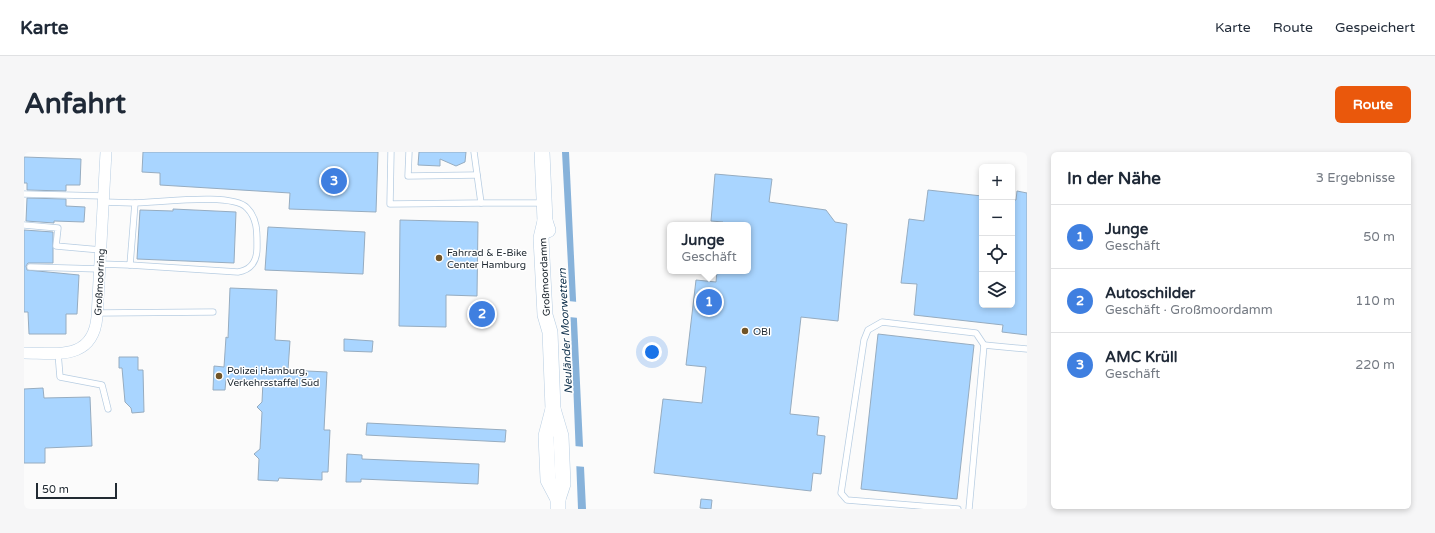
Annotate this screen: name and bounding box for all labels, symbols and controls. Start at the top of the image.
text: Karte [20,17,69,39]
text: Karte [1215,19,1251,36]
text: Route [1273,19,1313,36]
text: Gespeichert [1335,19,1415,36]
button: Route [1335,86,1411,123]
text: Anfahrt [24,87,126,121]
map controls [979,164,1015,308]
button: + [979,164,1015,200]
pin: 3 [321,166,347,196]
text: In der Nähe [1067,168,1161,189]
text: 3 Ergebnisse [1316,170,1395,186]
button: − [979,200,1015,236]
text: Junge [1105,220,1148,238]
popup [667,222,751,274]
text: 1 [1076,229,1084,245]
text: 50 m [1363,229,1395,245]
text: Junge [681,231,725,249]
button: locate [979,236,1015,272]
street label: Großmoordamm [537,237,553,317]
text: Geschäft [1105,238,1160,254]
place label: Fahrrad & E-Bike Center Hamburg [447,247,527,271]
street label: Großmoorring [92,248,108,316]
text: Geschäft [681,249,737,265]
marker: Fahrrad & E-Bike Center Hamburg [434,253,444,263]
water label: Neuländer Moorwettern [556,267,575,394]
button: layers [979,272,1015,308]
text: Autoschilder [1105,284,1195,302]
pin: 1 [696,287,722,317]
text: 2 [1076,293,1084,309]
text: 110 m [1355,293,1395,309]
pin: 2 [469,299,495,329]
text: Geschäft · Großmoordamm [1105,302,1273,318]
marker: OBI [740,326,750,336]
place label: OBI [753,326,771,338]
your location [642,342,662,362]
text: AMC Krüll [1105,348,1177,366]
text: 3 [1076,357,1084,373]
text: 220 m [1355,357,1395,373]
place label: Polizei Hamburg, Verkehrsstaffel Süd [227,365,319,389]
text: Geschäft [1105,366,1160,382]
marker: Polizei Hamburg, Verkehrsstaffel Süd [214,371,224,381]
scale bar [36,481,117,500]
text: 50 m [42,483,69,496]

